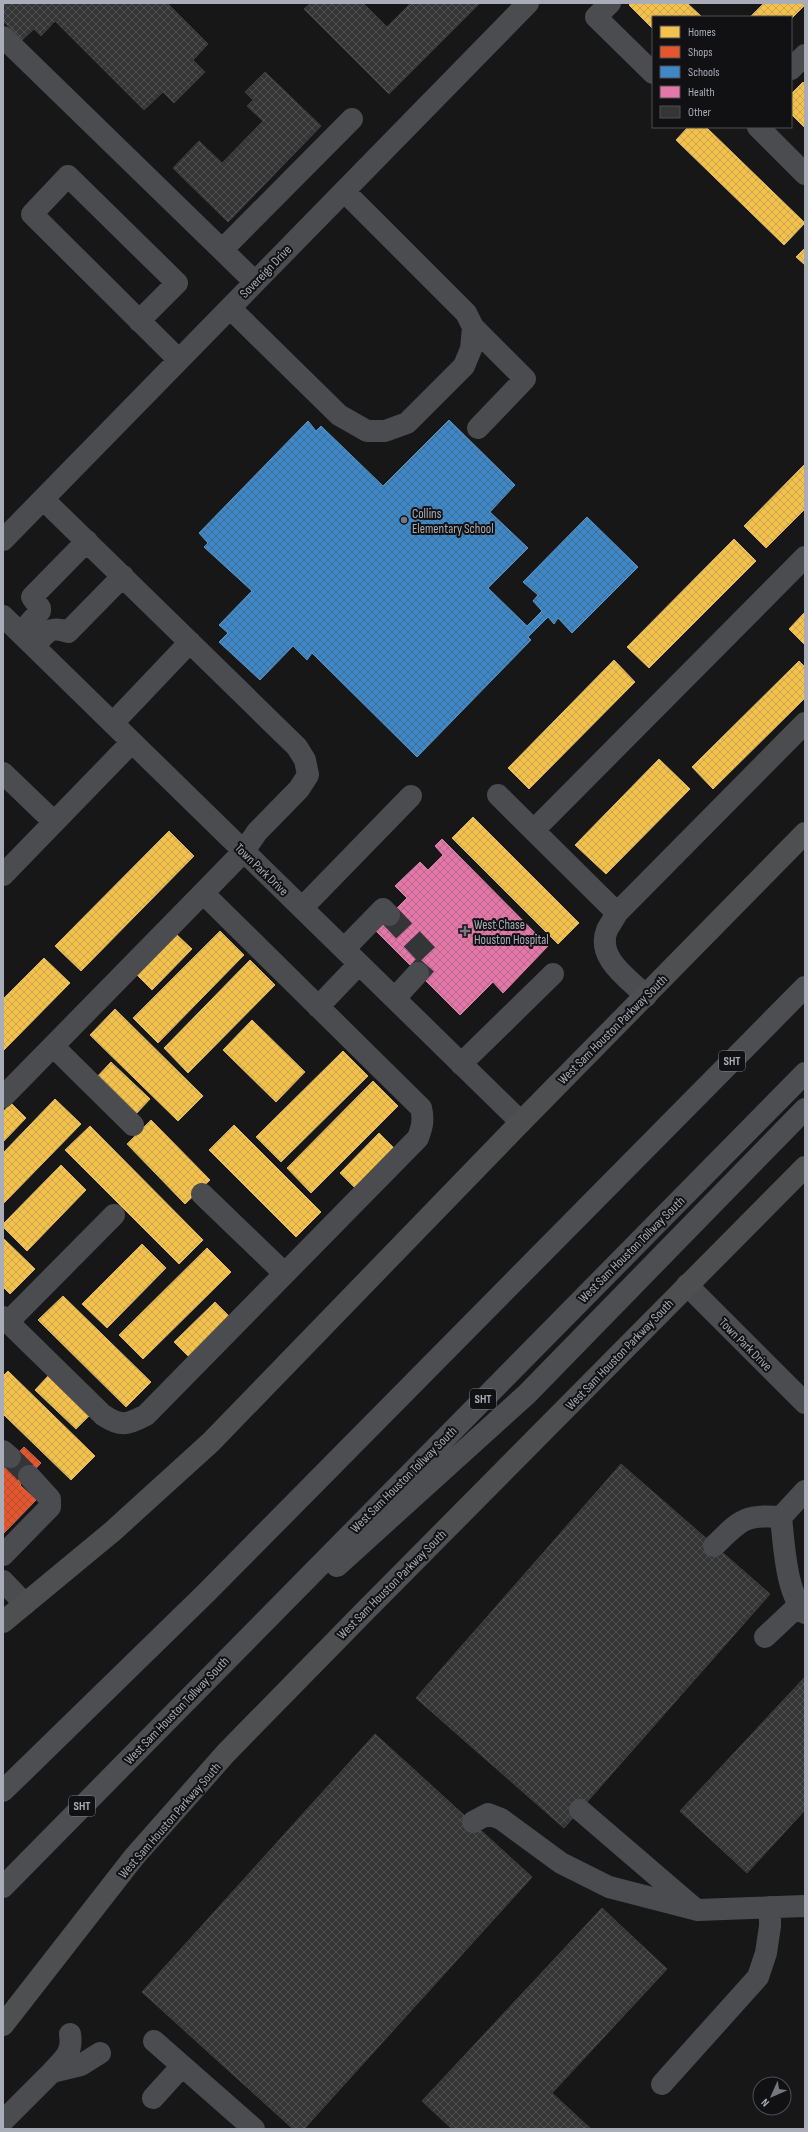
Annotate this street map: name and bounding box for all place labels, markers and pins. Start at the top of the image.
place label: Collins Elementary School [412,506,494,537]
marker: Collins Elementary School [399,515,409,525]
place label: West Chase Houston Hospital [474,917,549,948]
marker: West Chase Houston Hospital [459,925,471,937]

